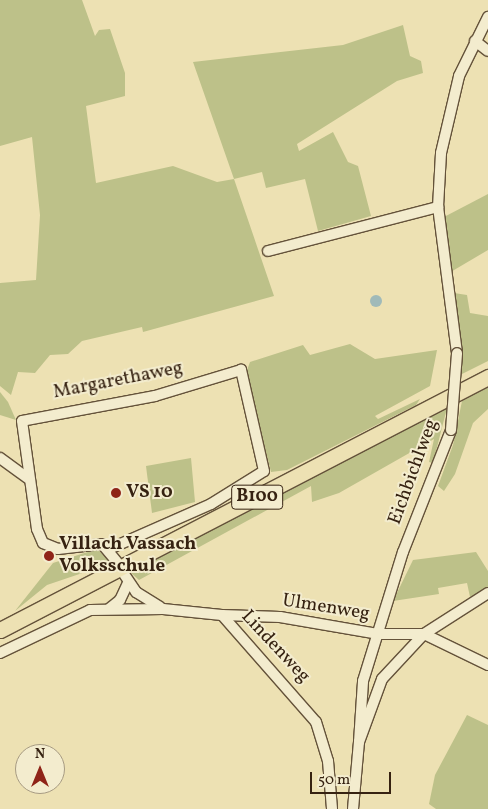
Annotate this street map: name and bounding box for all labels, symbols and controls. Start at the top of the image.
street label: Margarethaweg [51,357,185,405]
street label: Eichbichlweg [384,416,444,528]
place label: VS 10 [126,482,173,504]
road number: B100 [231,482,283,512]
marker: VS 10 [110,487,122,499]
place label: Villach Vassach Volksschule [59,534,197,578]
marker: Villach Vassach Volksschule [43,550,55,562]
street label: Ulmenweg [281,590,371,626]
street label: Lindenweg [236,606,314,688]
north arrow [15,744,65,794]
text: N [35,745,45,764]
scale bar [313,762,394,794]
text: 50 m [318,770,350,791]

